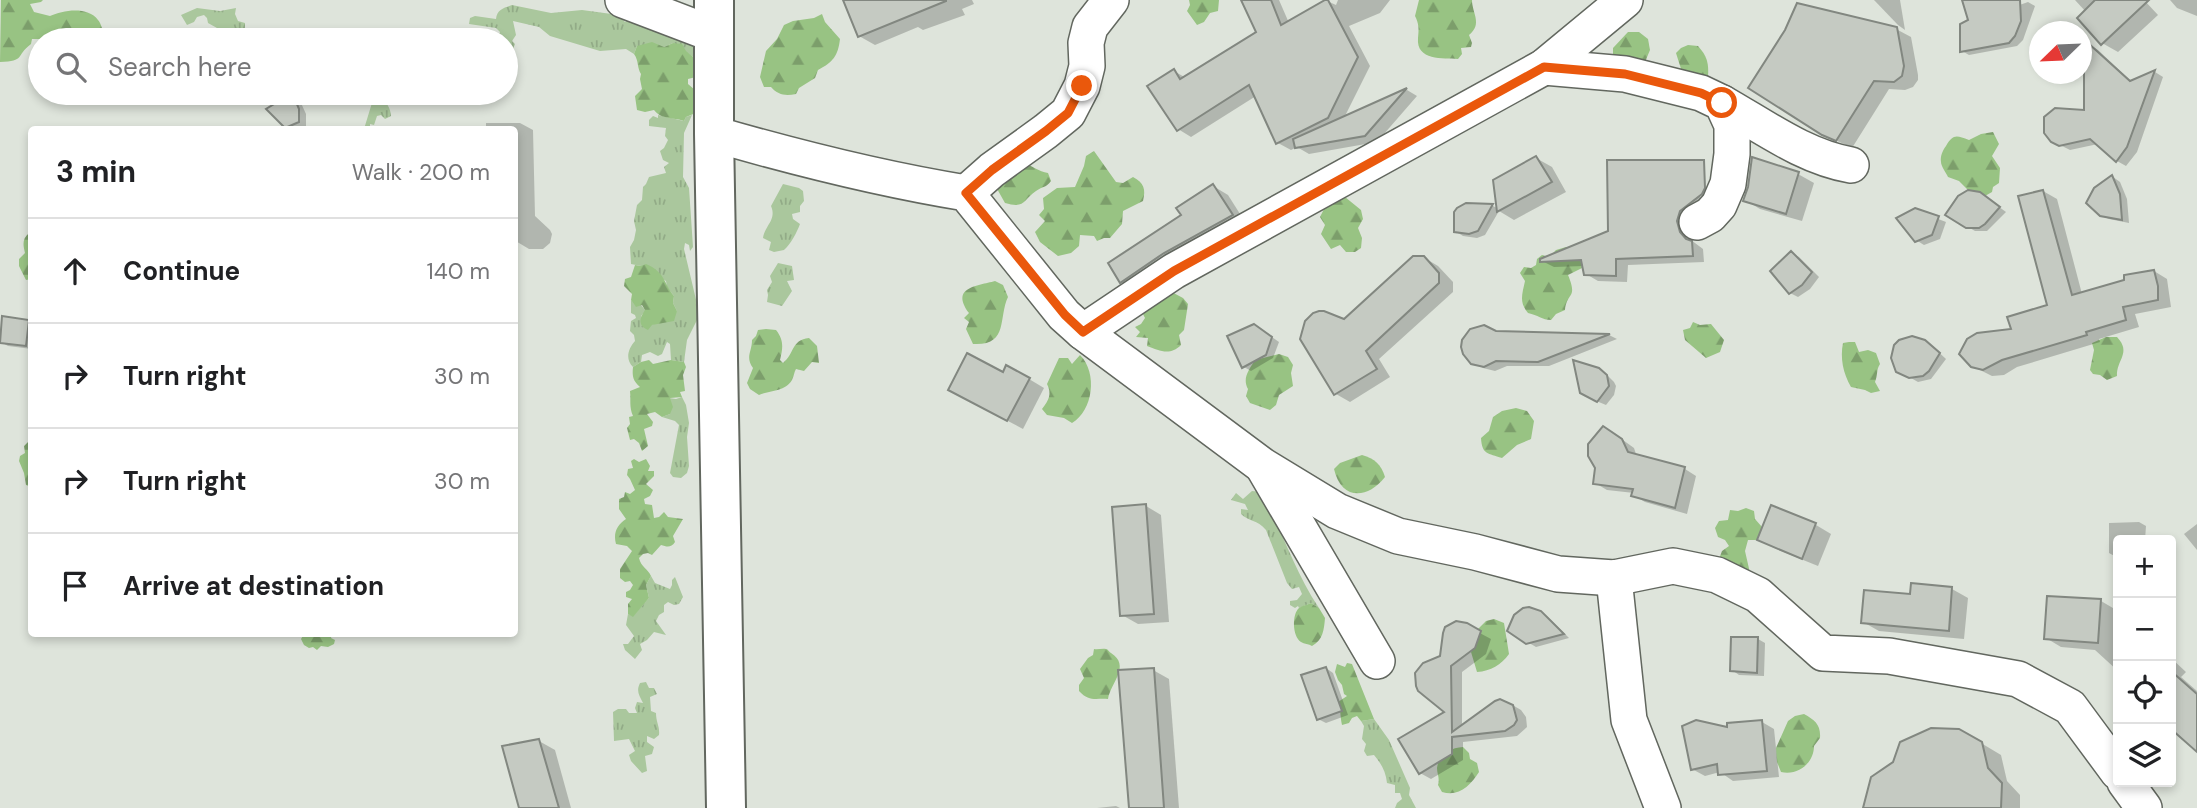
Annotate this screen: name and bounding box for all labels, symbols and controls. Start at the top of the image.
north arrow [2029,21,2092,84]
search box [28,28,518,105]
icon: search [52,48,90,86]
text: Search here [108,50,251,84]
route end [1066,70,1097,101]
route start [1706,87,1737,118]
text: 3 min [56,152,136,191]
text: Walk · 200 m [352,157,490,187]
icon: ahead [56,252,94,290]
text: Continue [123,254,240,288]
text: 140 m [427,256,490,286]
icon: right [56,357,94,395]
text: Turn right [123,359,247,393]
text: 30 m [434,361,490,391]
icon: right [56,462,94,500]
text: Turn right [123,464,247,498]
text: 30 m [434,466,490,496]
map controls [2113,535,2176,787]
button: + [2113,535,2176,598]
icon: arrive [56,567,94,605]
text: Arrive at destination [123,569,384,603]
button: − [2113,598,2176,661]
button: locate [2113,661,2176,724]
button: layers [2113,724,2176,787]

